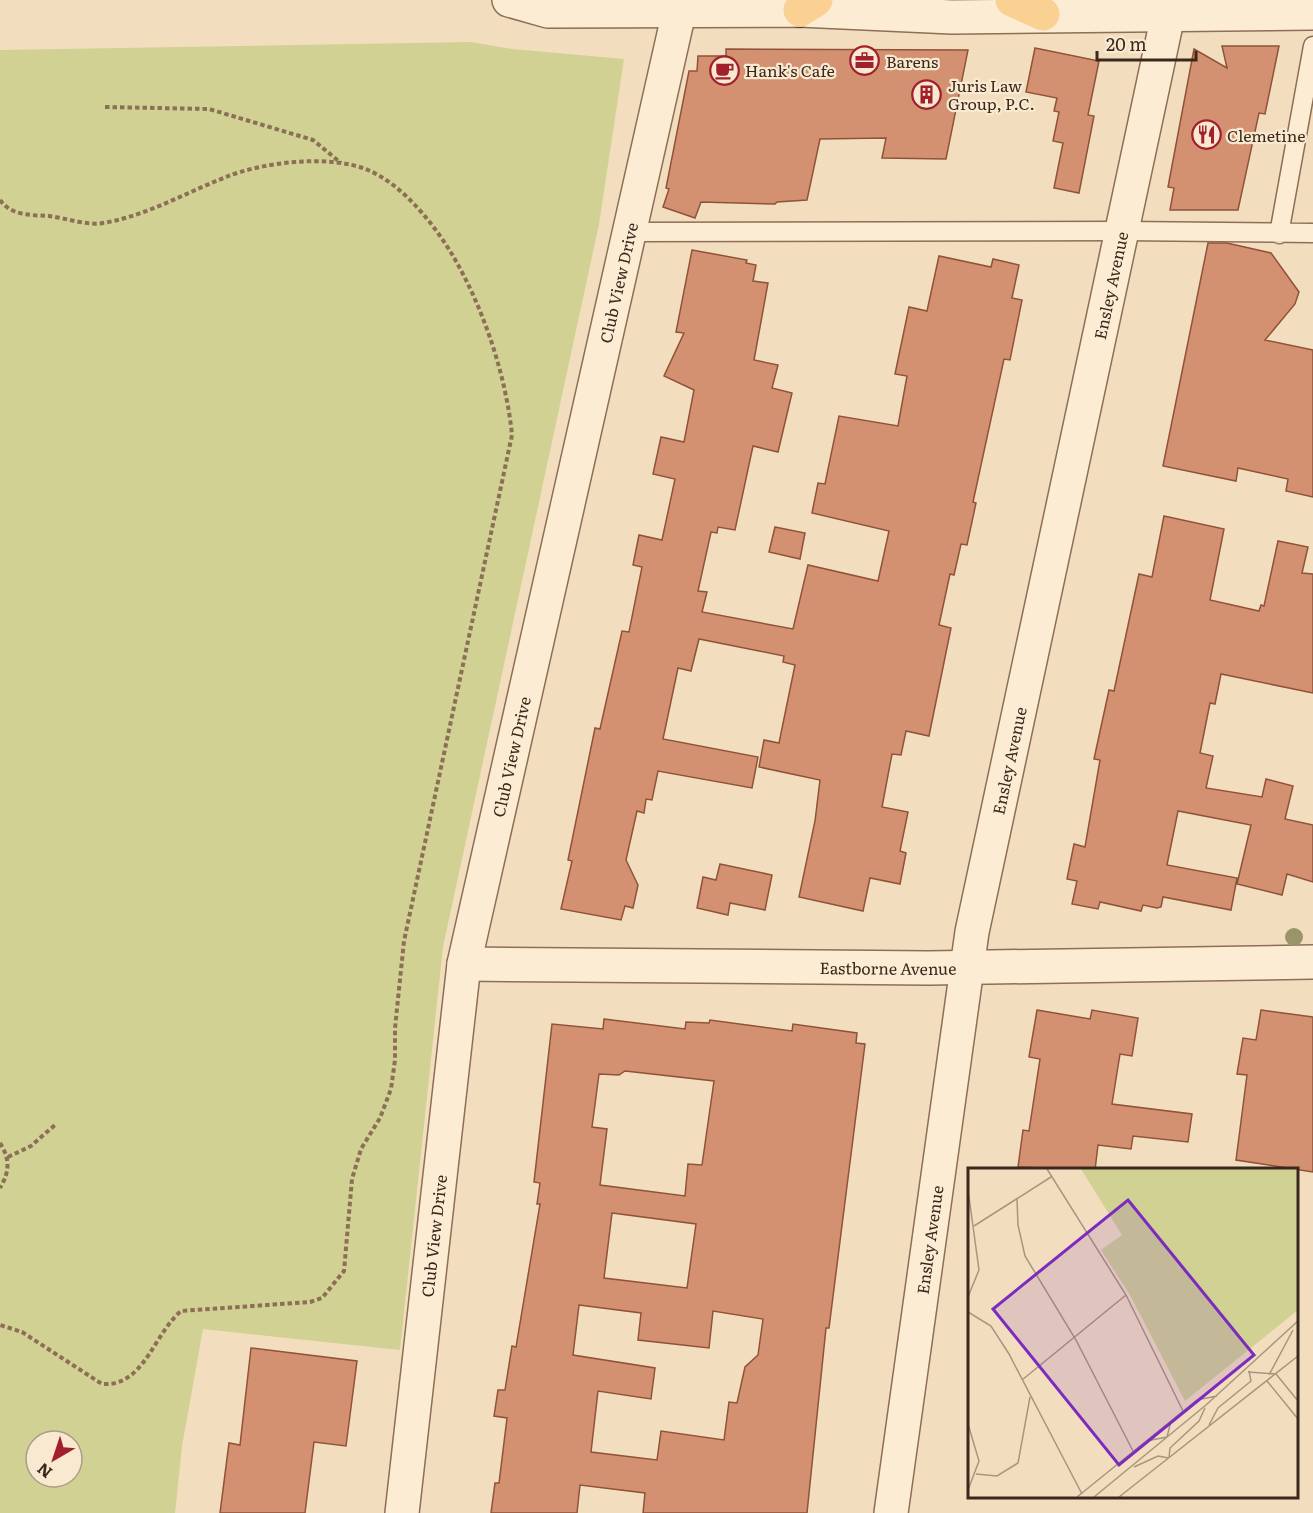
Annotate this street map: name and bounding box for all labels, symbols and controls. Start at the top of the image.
scale bar [1097,24,1196,62]
text: 20 m [1106,30,1147,57]
office icon: Barens [849,45,881,77]
place label: Barens [886,49,938,73]
cafe icon: Hank's Cafe [708,54,740,86]
place label: Hank's Cafe [745,58,835,82]
place label: Juris Law Group, P.C. [948,73,1035,115]
building icon: Juris Law Group, P.C. [911,78,943,110]
restaurant icon: Clemetine [1190,119,1222,151]
place label: Clemetine [1227,123,1305,147]
street label: Club View Drive [593,220,643,345]
street label: Ensley Avenue [1087,229,1133,341]
street label: Club View Drive [486,694,536,819]
street label: Ensley Avenue [985,704,1032,817]
street label: Eastborne Avenue [819,955,957,980]
inset map [968,1168,1298,1498]
street label: Club View Drive [414,1173,452,1298]
street label: Ensley Avenue [910,1184,949,1296]
north arrow [24,1429,84,1489]
text: N [31,1458,57,1485]

